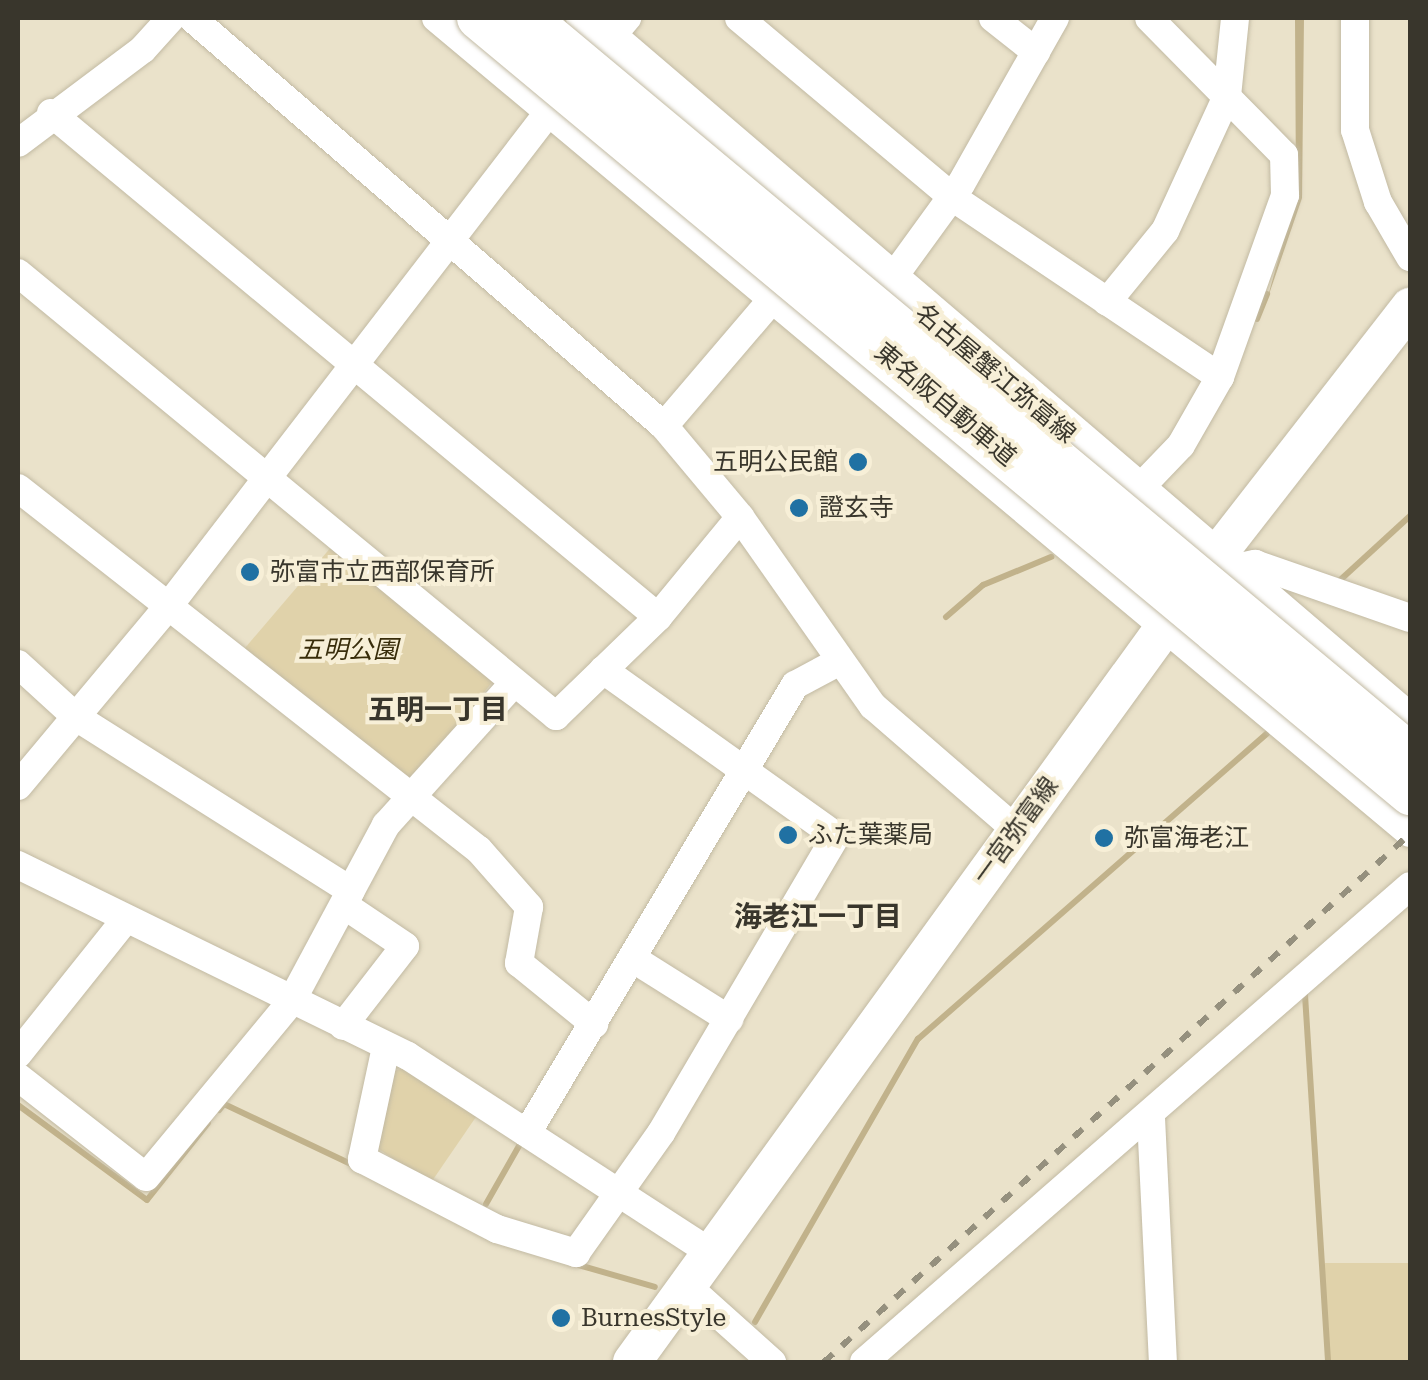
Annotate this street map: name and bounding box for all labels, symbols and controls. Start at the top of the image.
street label: 名古屋蟹江弥富線 [909,298,1081,450]
street label: 東名阪自動車道 [868,337,1022,473]
place label: 五明公民館 [713,447,838,477]
marker: 五明公民館 [847,451,869,473]
place label: 證玄寺 [819,493,894,523]
marker: 證玄寺 [788,497,810,519]
place label: 弥富市立西部保育所 [270,557,495,587]
marker: 弥富市立西部保育所 [239,561,261,583]
park label: 五明公園 [298,635,398,665]
district label: 五明一丁目 [368,693,508,727]
street label: 一宮弥富線 [967,772,1065,890]
place label: ふた葉薬局 [808,820,933,850]
place label: 弥富海老江 [1124,823,1249,853]
marker: ふた葉薬局 [777,824,799,846]
marker: 弥富海老江 [1093,827,1115,849]
district label: 海老江一丁目 [734,900,902,934]
place label: BurnesStyle [581,1303,726,1333]
marker: BurnesStyle [550,1307,572,1329]

